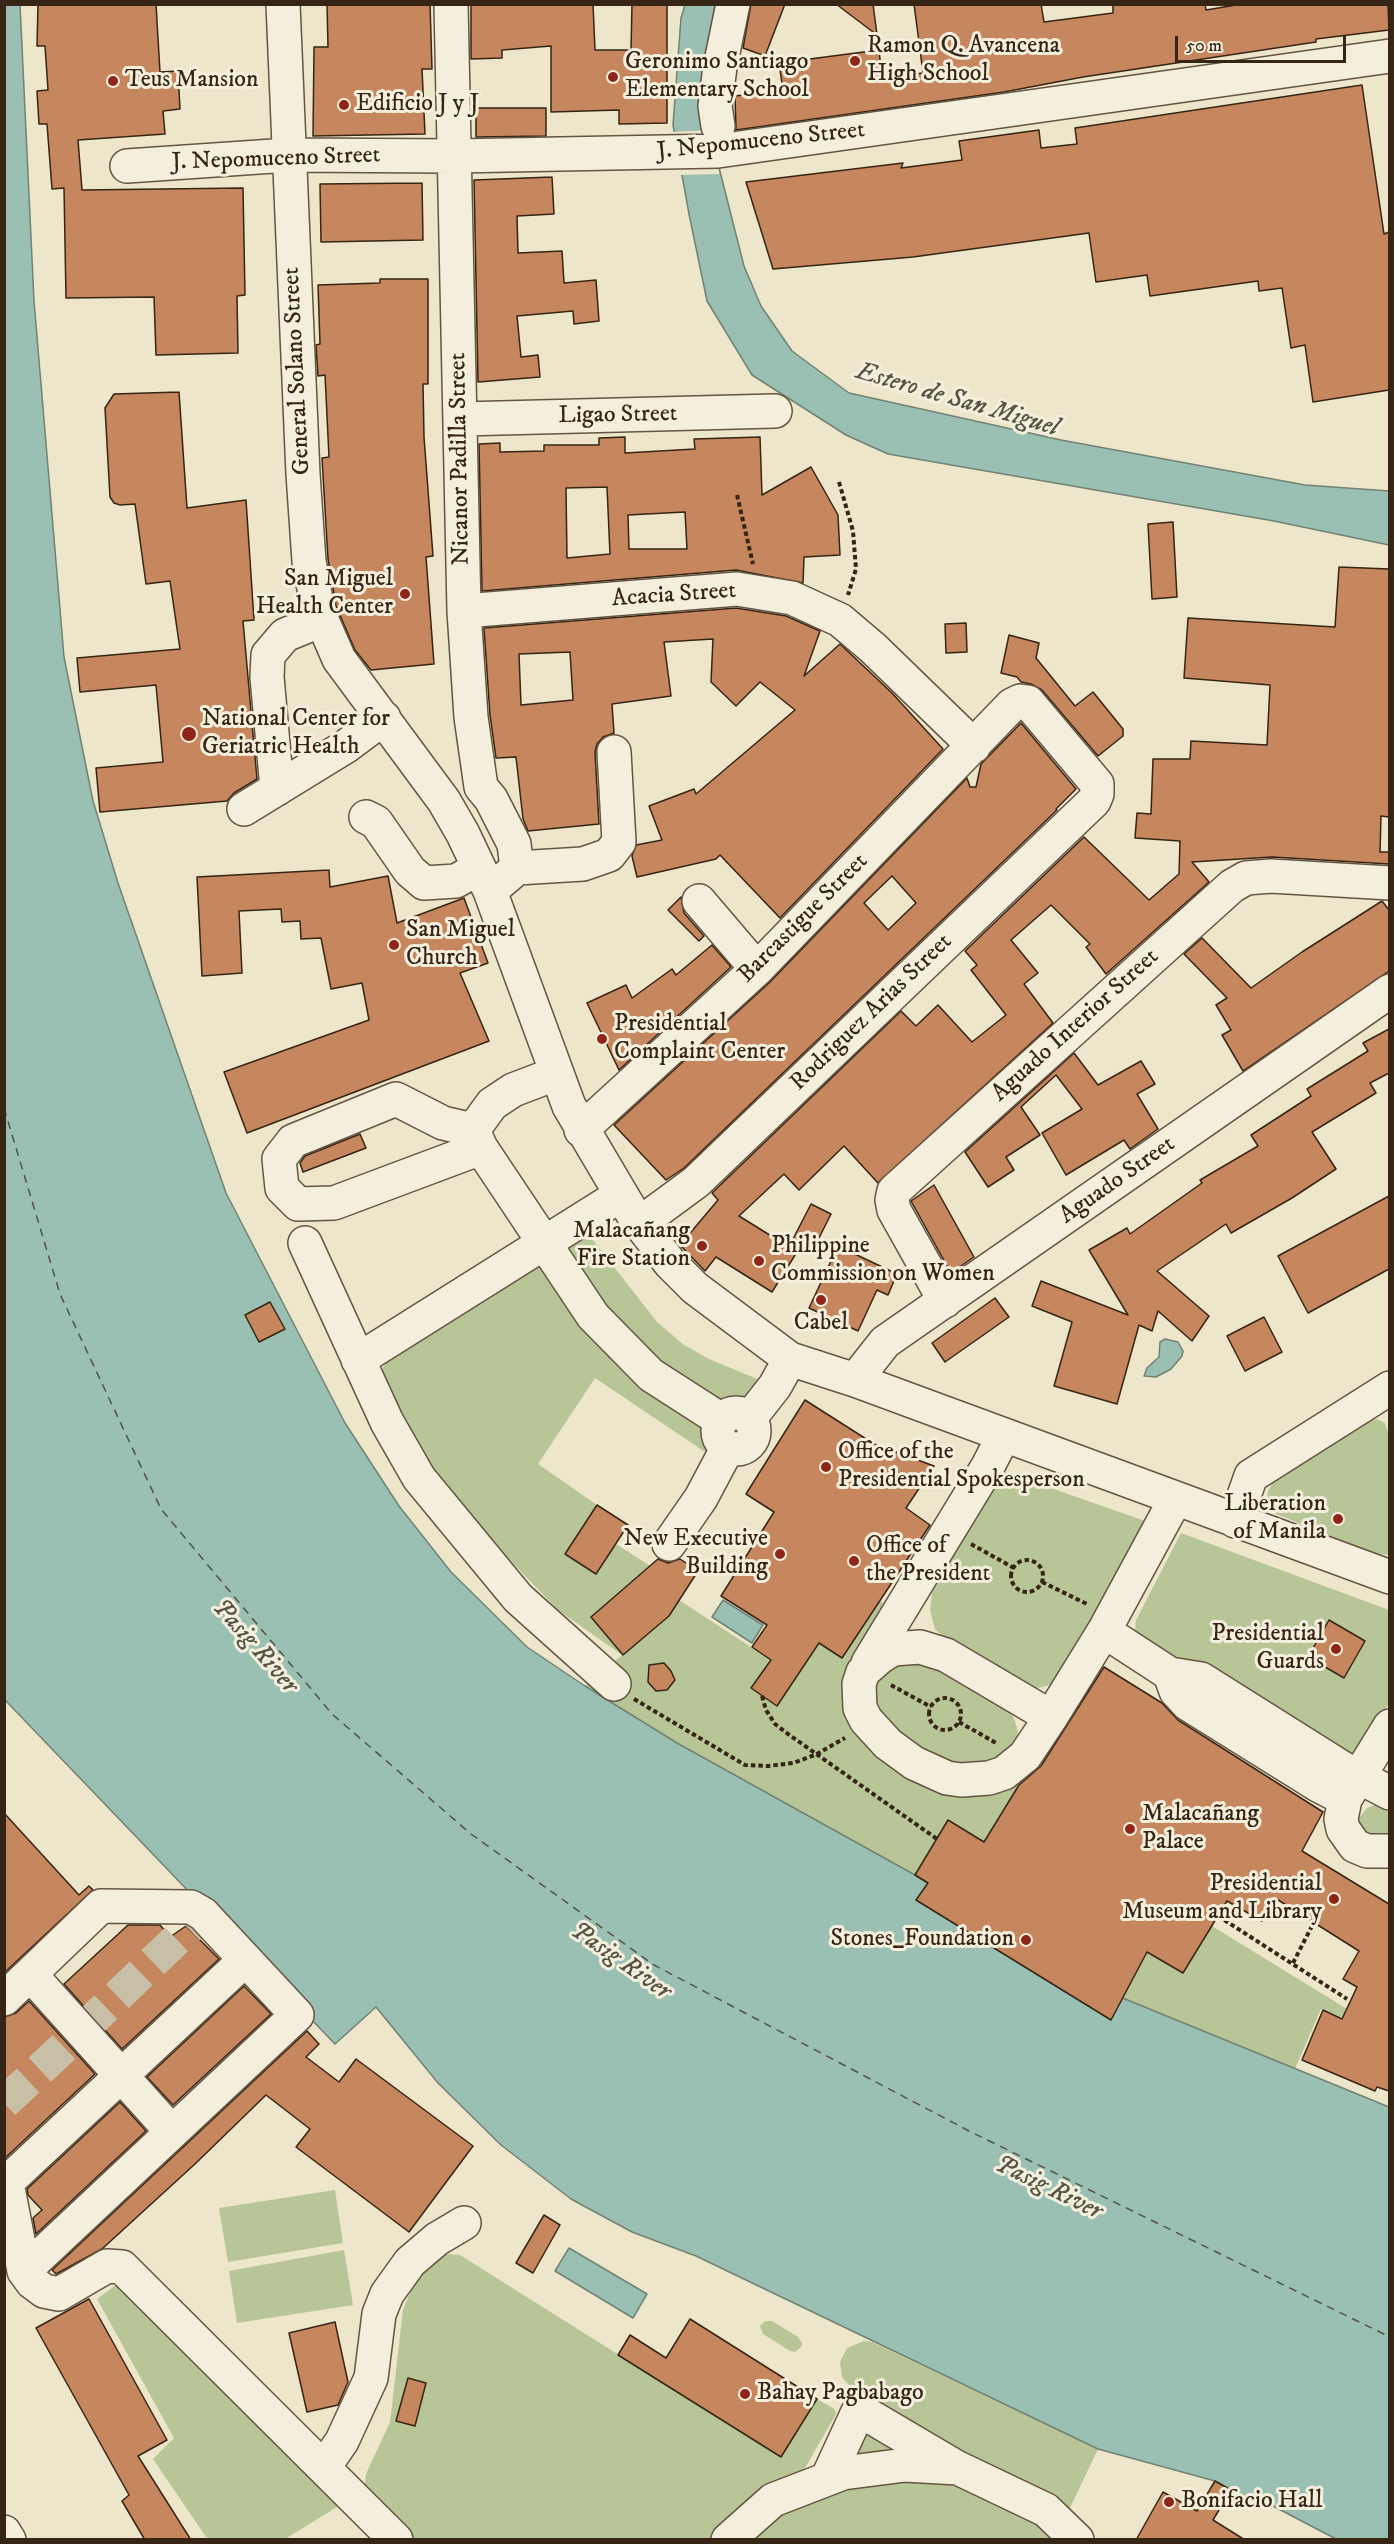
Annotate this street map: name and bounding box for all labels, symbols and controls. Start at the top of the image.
scale bar [1178,24,1349,62]
place label: Ramon Q. Avancena High School [867,33,1060,89]
text: 50 m [1186,35,1222,57]
place label: Geronimo Santiago Elementary School [625,49,809,105]
marker: Ramon Q. Avancena High School [848,54,862,68]
place label: Teus Mansion [125,67,259,95]
marker: Geronimo Santiago Elementary School [606,70,620,84]
marker: Teus Mansion [106,74,120,88]
place label: Edificio J y J [356,91,479,119]
marker: Edificio J y J [337,98,351,112]
street label: J. Nepomuceno Street [656,117,866,167]
street label: J. Nepomuceno Street [171,142,381,178]
street label: General Solano Street [278,266,318,476]
street label: Nicanor Padilla Street [445,352,477,566]
water label: Estero de San Miguel [852,357,1062,445]
street label: Ligao Street [558,401,678,431]
place label: San Miguel Health Center [256,566,393,622]
street label: Acacia Street [611,577,737,615]
marker: San Miguel Health Center [398,587,412,601]
place label: National Center for Geriatric Health [202,706,390,762]
marker: National Center for Geriatric Health [180,725,198,743]
street label: Barcastigue Street [733,848,875,990]
place label: San Miguel Church [406,917,515,973]
street label: Rodriguez Arias Street [785,928,959,1098]
marker: San Miguel Church [387,938,401,952]
street label: Aguado Interior Street [986,943,1166,1109]
place label: Presidential Complaint Center [614,1011,785,1067]
marker: Presidential Complaint Center [595,1032,609,1046]
street label: Aguado Street [1055,1131,1181,1231]
place label: Malacañang Fire Station [573,1218,690,1274]
place label: Philippine Commission on Women [771,1233,995,1289]
marker: Malacañang Fire Station [695,1239,709,1253]
marker: Philippine Commission on Women [752,1254,766,1268]
marker: Cabel [814,1293,828,1307]
place label: Cabel [794,1310,848,1338]
place label: Office of the Presidential Spokesperson [838,1439,1085,1495]
marker: Office of the Presidential Spokesperson [819,1460,833,1474]
place label: Liberation of Manila [1224,1491,1326,1547]
marker: Liberation of Manila [1331,1512,1345,1526]
place label: New Executive Building [624,1526,768,1582]
place label: Office of the President [866,1533,990,1589]
marker: New Executive Building [773,1547,787,1561]
marker: Office of the President [847,1554,861,1568]
water label: Pasig River [204,1593,304,1701]
place label: Presidential Guards [1211,1621,1324,1677]
marker: Presidential Guards [1329,1642,1343,1656]
place label: Malacañang Palace [1142,1801,1259,1857]
marker: Malacañang Palace [1123,1822,1137,1836]
place label: Presidential Museum and Library [1122,1871,1322,1927]
marker: Presidential Museum and Library [1327,1892,1341,1906]
water label: Pasig River [564,1916,676,2008]
place label: Stones_Foundation [830,1926,1014,1954]
marker: Stones_Foundation [1019,1933,1033,1947]
water label: Pasig River [989,2150,1107,2228]
place label: Bahay Pagbabago [757,2380,924,2408]
marker: Bahay Pagbabago [738,2387,752,2401]
place label: Bonifacio Hall [1181,2488,1323,2516]
marker: Bonifacio Hall [1162,2495,1176,2509]

